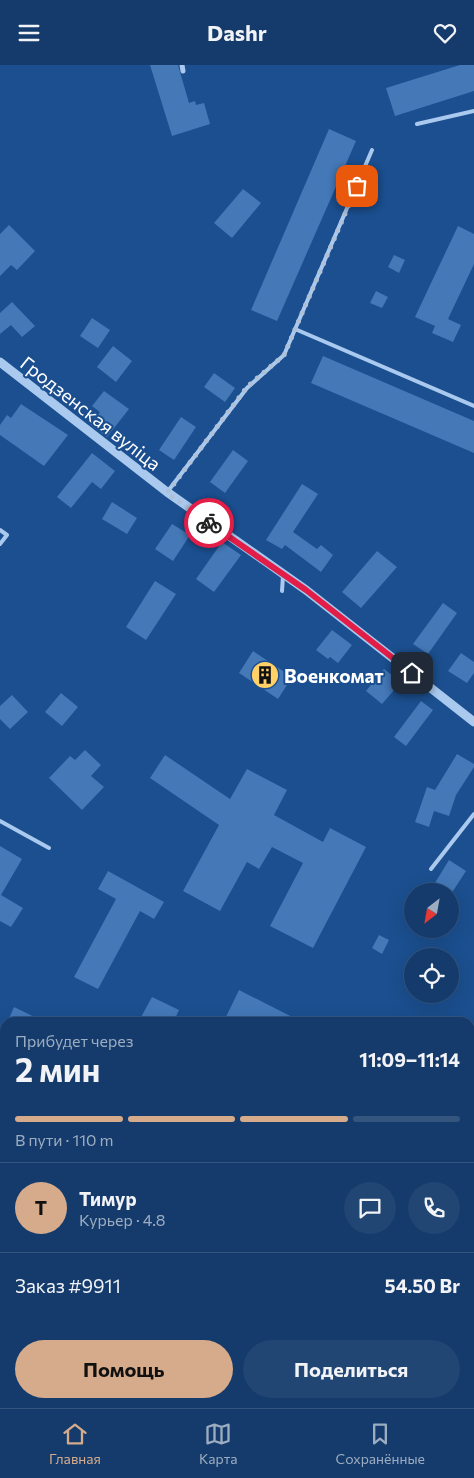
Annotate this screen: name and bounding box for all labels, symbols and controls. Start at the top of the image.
icon: menu [15,19,43,47]
text: Dashr [207,19,267,46]
icon: heart [431,19,459,47]
pin [336,165,378,207]
icon: bag [343,172,371,200]
street label: Гродзенская вуліца [16,351,166,475]
courier [184,498,234,548]
icon: bike [195,509,223,537]
pin [391,652,433,694]
icon: home [398,659,426,687]
building icon: Военкомат [250,660,280,690]
place label: Военкомат [284,664,384,687]
north arrow [404,883,459,937]
map controls [404,883,459,1003]
button: locate [404,948,459,1003]
text: Прибудет через [15,1031,134,1050]
text: 11:09–11:14 [359,1048,460,1071]
text: 2 мин [15,1049,100,1089]
text: В пути · 110 m [15,1130,114,1149]
button: chat [344,1182,396,1234]
button: phone [408,1182,460,1234]
text: Тимур [79,1187,137,1210]
text: Т [35,1196,47,1219]
text: Курьер · 4.8 [79,1210,165,1229]
text: Заказ #9911 [15,1274,121,1297]
text: 54.50 Br [385,1274,460,1297]
button: Помощь [15,1340,233,1398]
button: Поделиться [243,1340,460,1398]
tab: Главная [49,1420,101,1467]
tab: Карта [199,1420,238,1467]
tab: Сохранённые [336,1420,425,1467]

